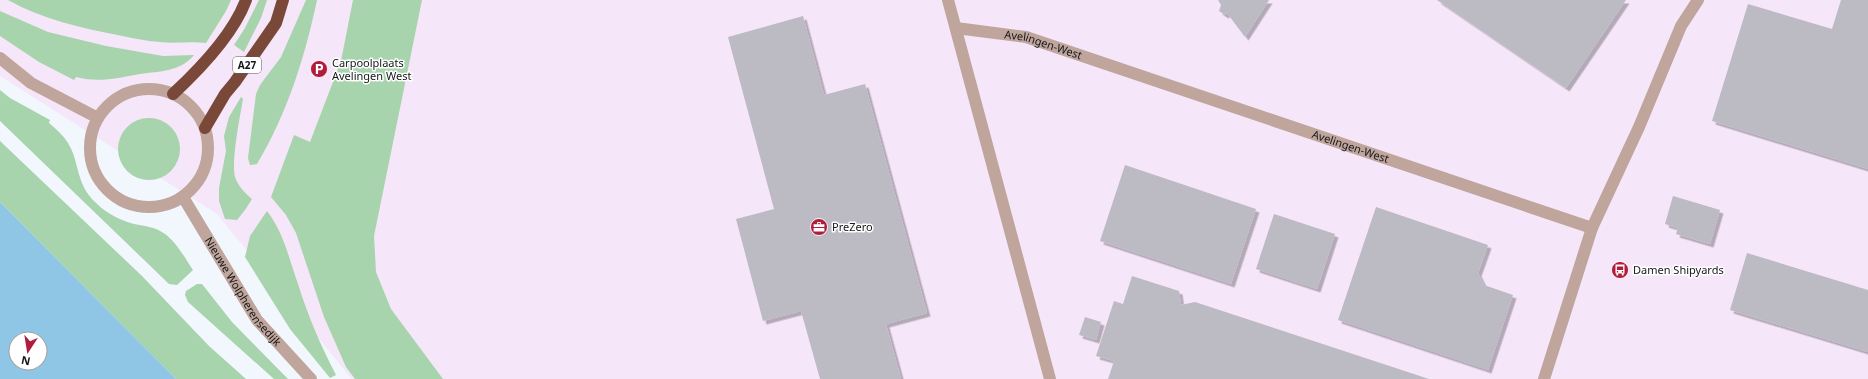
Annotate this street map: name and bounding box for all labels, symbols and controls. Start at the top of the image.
street label: Avelingen-West [1004,26,1084,62]
place label: Carpoolplaats Avelingen West [332,55,411,83]
road number: A27 [233,57,261,73]
parking icon: Carpoolplaats Avelingen West [309,59,329,79]
street label: Avelingen-West [1310,126,1391,166]
office icon: PreZero [809,217,829,237]
place label: PreZero [832,219,873,234]
street label: Nieuwe Wolpherensedijk [202,234,285,349]
bus stop icon: Damen Shipyards [1610,260,1630,280]
place label: Damen Shipyards [1633,262,1724,277]
north arrow [8,331,48,371]
text: N [20,353,32,370]

